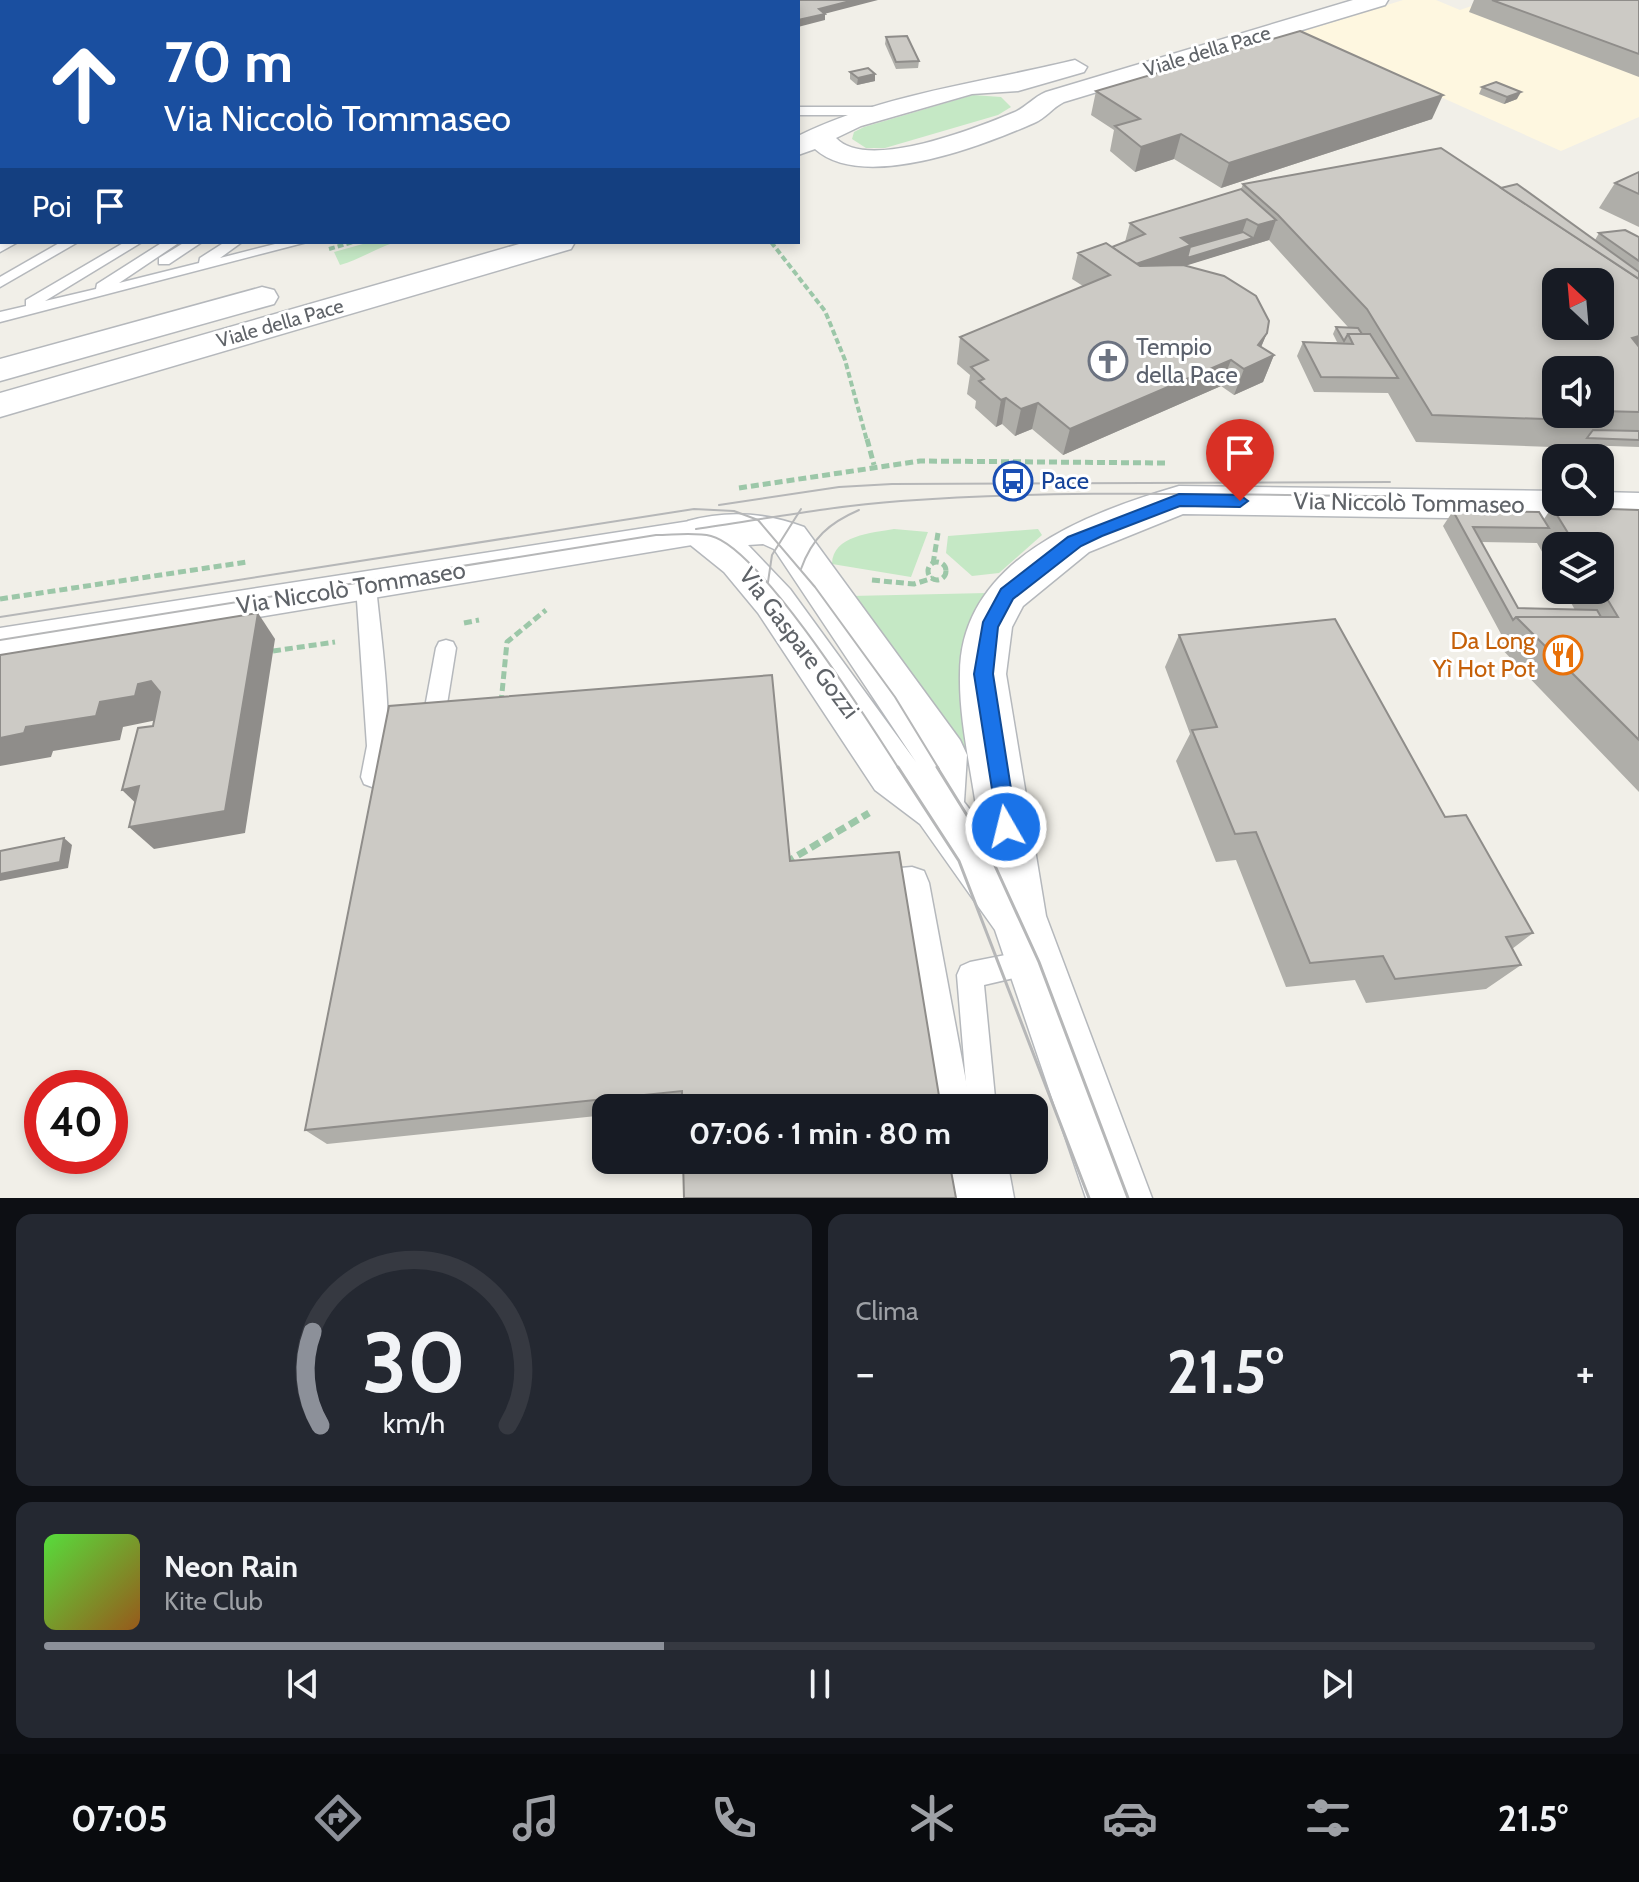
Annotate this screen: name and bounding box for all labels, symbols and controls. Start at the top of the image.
street label: Viale della Pace [1141,20,1273,82]
text: 70 m [164,28,293,96]
icon: ahead [32,32,136,136]
text: Via Niccolò Tommaseo [164,96,511,140]
icon: arrive [88,184,132,228]
text: Poi [32,188,72,225]
north arrow [1542,268,1614,340]
map controls [1542,268,1614,604]
street label: Viale della Pace [214,293,346,353]
place label: Tempio della Pace [1136,332,1238,389]
church icon: Tempio della Pace [1087,340,1129,382]
button: sound [1542,356,1614,428]
pin [1206,419,1274,501]
icon: arrive [1218,431,1262,475]
button: search [1542,444,1614,516]
bus stop icon: Pace [992,460,1034,502]
place label: Pace [1041,466,1089,495]
street label: Via Niccolò Tommaseo [1293,486,1525,519]
button: layers [1542,532,1614,604]
street label: Via Niccolò Tommaseo [234,555,467,620]
street label: Via Gaspare Gozzi [733,561,866,724]
place label: Da Long Yì Hot Pot [1432,626,1536,683]
restaurant icon: Da Long Yì Hot Pot [1542,634,1584,676]
position arrow [964,785,1048,869]
speed limit sign: 40 [24,1070,128,1174]
text: 07:06 · 1 min · 80 m [689,1115,951,1152]
text: Clima [856,1295,918,1327]
text: 30 [362,1312,466,1413]
text: 21.5° [1167,1335,1284,1408]
text: − [856,1346,875,1399]
text: + [1576,1346,1595,1399]
text: km/h [382,1405,445,1440]
text: Neon Rain [164,1548,298,1585]
text: Kite Club [164,1585,263,1617]
icon: previous [281,1662,325,1706]
icon: pause [798,1662,842,1706]
icon: next [1315,1662,1359,1706]
icon: directions [310,1790,366,1846]
icon: music [508,1790,564,1846]
icon: phone [706,1790,762,1846]
icon: climate [904,1790,960,1846]
icon: car [1102,1790,1158,1846]
icon: filters [1300,1790,1356,1846]
text: 07:05 [71,1796,168,1840]
text: 21.5° [1498,1796,1568,1840]

